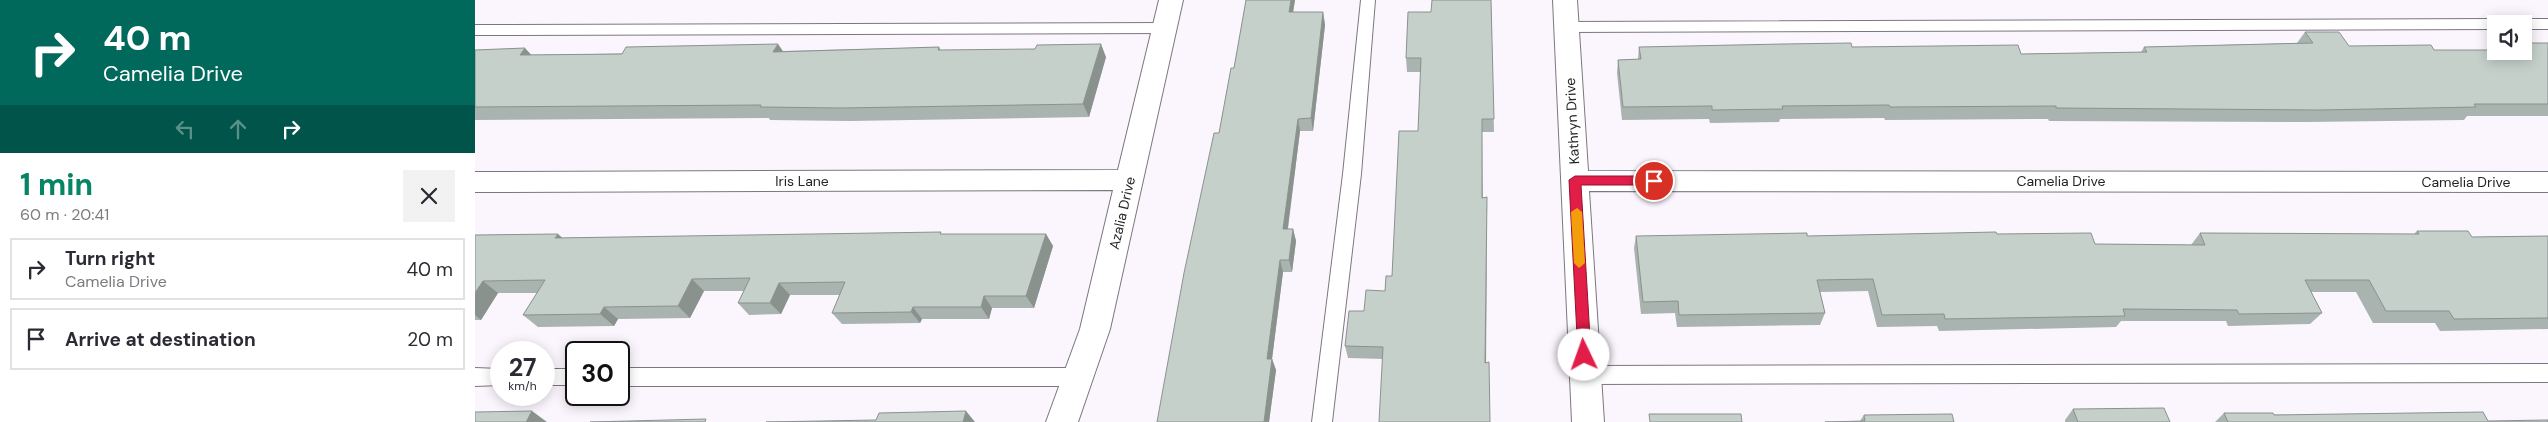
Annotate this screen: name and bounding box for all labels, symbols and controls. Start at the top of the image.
text: 40 m [103,15,192,61]
map controls [2487,15,2532,60]
button: sound [2487,15,2532,60]
icon: right [20,20,85,85]
text: Camelia Drive [103,59,243,88]
street label: Kathryn Drive [1561,77,1583,165]
icon: left [171,115,199,143]
icon: ahead [224,115,252,143]
icon: right [277,115,305,143]
pin [1633,160,1675,202]
text: 1 min [20,165,93,204]
icon: arrive [1640,167,1668,195]
button: close [403,170,455,222]
street label: Iris Lane [775,172,829,190]
street label: Camelia Drive [2016,172,2106,190]
street label: Camelia Drive [2421,173,2511,191]
street label: Azalia Drive [1105,175,1139,251]
text: 60 m · 20:41 [20,204,109,225]
text: Turn right [65,246,155,271]
icon: right [22,255,50,283]
text: 40 m [406,257,453,282]
text: Camelia Drive [65,271,167,292]
icon: arrive [22,325,50,353]
text: Arrive at destination [65,327,256,352]
text: 20 m [407,327,453,352]
position arrow [1557,328,1609,380]
speed limit sign: 30 [565,341,630,406]
text: 27 [509,351,536,384]
text: km/h [508,378,537,394]

